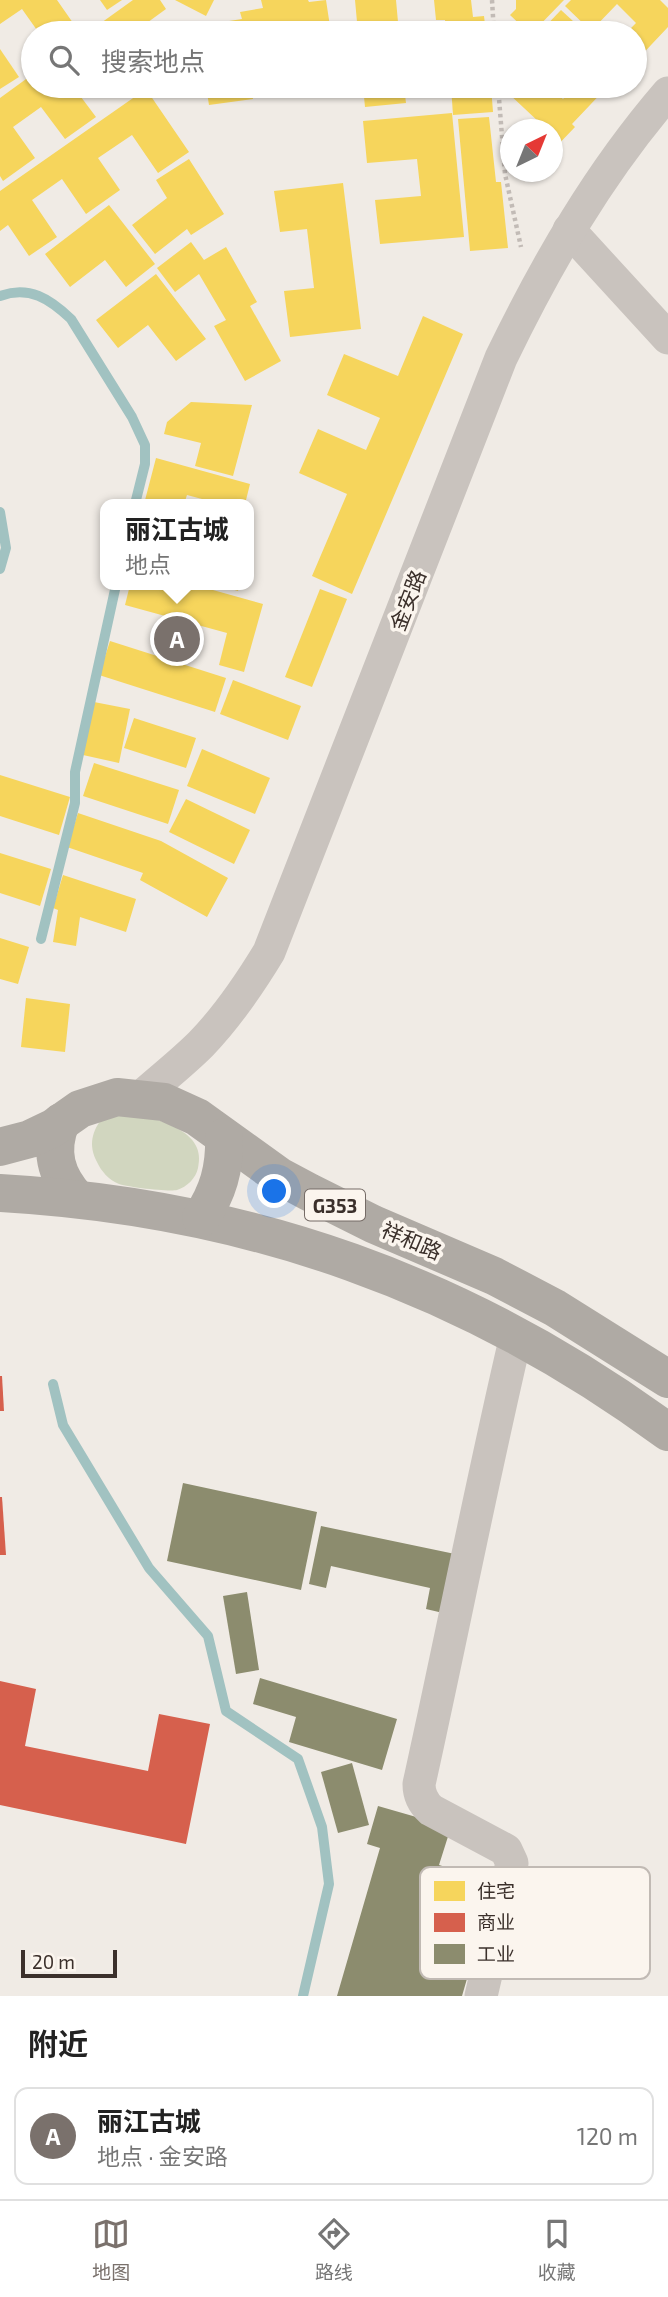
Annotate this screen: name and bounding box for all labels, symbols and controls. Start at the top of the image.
search box [21,21,647,98]
icon: search [45,41,83,79]
text: 搜索地点 [101,45,205,76]
north arrow [500,119,563,182]
popup [100,499,254,590]
text: 丽江古城 [125,513,229,544]
text: 地点 [125,550,171,578]
street label: 金安路 [384,566,430,634]
pin: A [154,613,200,665]
your location [257,1174,291,1208]
road number: G353 [305,1190,365,1220]
street label: 祥和路 [378,1216,446,1264]
legend [420,1867,650,1979]
text: 住宅 [477,1879,515,1902]
text: 商业 [477,1910,515,1933]
text: 工业 [477,1942,515,1965]
scale bar [21,1947,117,1979]
text: 20 m [32,1950,75,1973]
text: 附近 [28,2025,88,2061]
text: 丽江古城 [97,2105,201,2136]
text: A [45,2122,61,2150]
text: 120 m [577,2122,638,2150]
text: 地点 · 金安路 [97,2142,228,2170]
tab: 地图 [92,2215,130,2284]
tab: 路线 [315,2215,353,2284]
tab: 收藏 [538,2215,576,2284]

